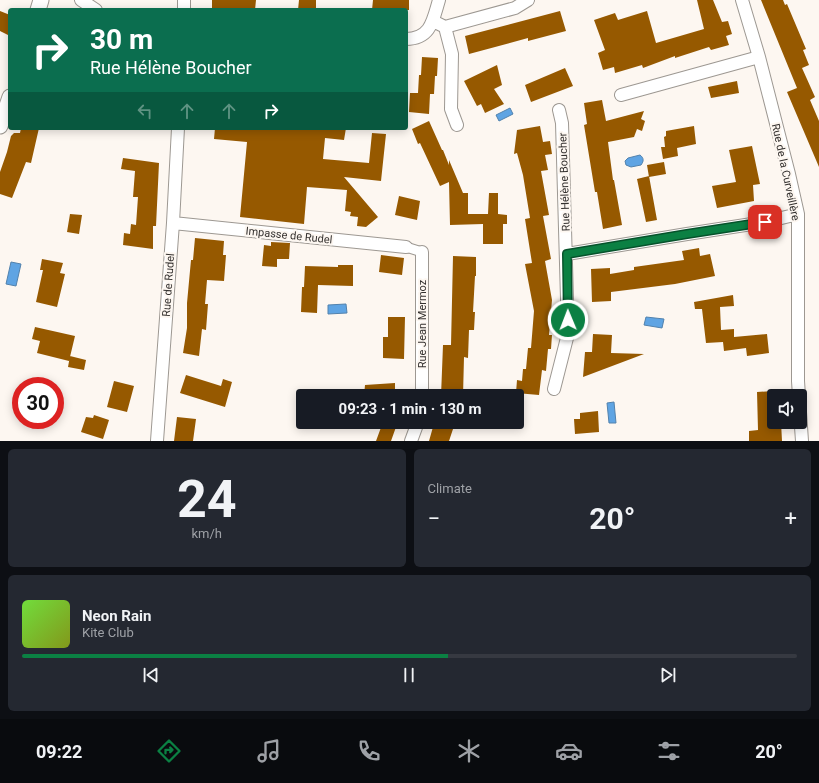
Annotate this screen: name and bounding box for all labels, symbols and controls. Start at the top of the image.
text: 30 m [90,23,153,56]
icon: right [24,24,76,76]
text: Rue Hélène Boucher [90,57,252,78]
icon: left [134,100,156,122]
icon: ahead [176,100,198,122]
icon: ahead [218,100,240,122]
icon: right [260,100,282,122]
street label: Rue de la Curveillère [769,122,802,222]
street label: Rue Hélène Boucher [556,132,573,232]
pin [748,205,782,239]
icon: arrive [754,211,776,233]
street label: Impasse de Rudel [245,224,333,247]
street label: Rue de Rudel [160,253,177,317]
street label: Rue Jean Mermoz [416,279,429,368]
position arrow [547,299,589,341]
speed limit sign: 30 [12,377,64,429]
map controls [767,389,807,429]
button: sound [767,389,807,429]
text: 09:23 · 1 min · 130 m [339,400,481,418]
text: 24 [177,469,237,530]
text: Climate [428,481,472,496]
text: 20° [589,501,635,536]
text: − [428,506,440,531]
text: + [785,506,797,531]
text: km/h [191,526,222,541]
text: Neon Rain [82,607,151,625]
text: Kite Club [82,625,134,640]
icon: previous [140,664,162,686]
icon: pause [398,664,420,686]
icon: next [657,664,679,686]
icon: directions [155,737,183,765]
icon: music [255,737,283,765]
icon: phone [355,737,383,765]
icon: climate [455,737,483,765]
icon: car [555,737,583,765]
icon: filters [655,737,683,765]
text: 09:22 [36,741,82,762]
text: 20° [755,741,783,762]

